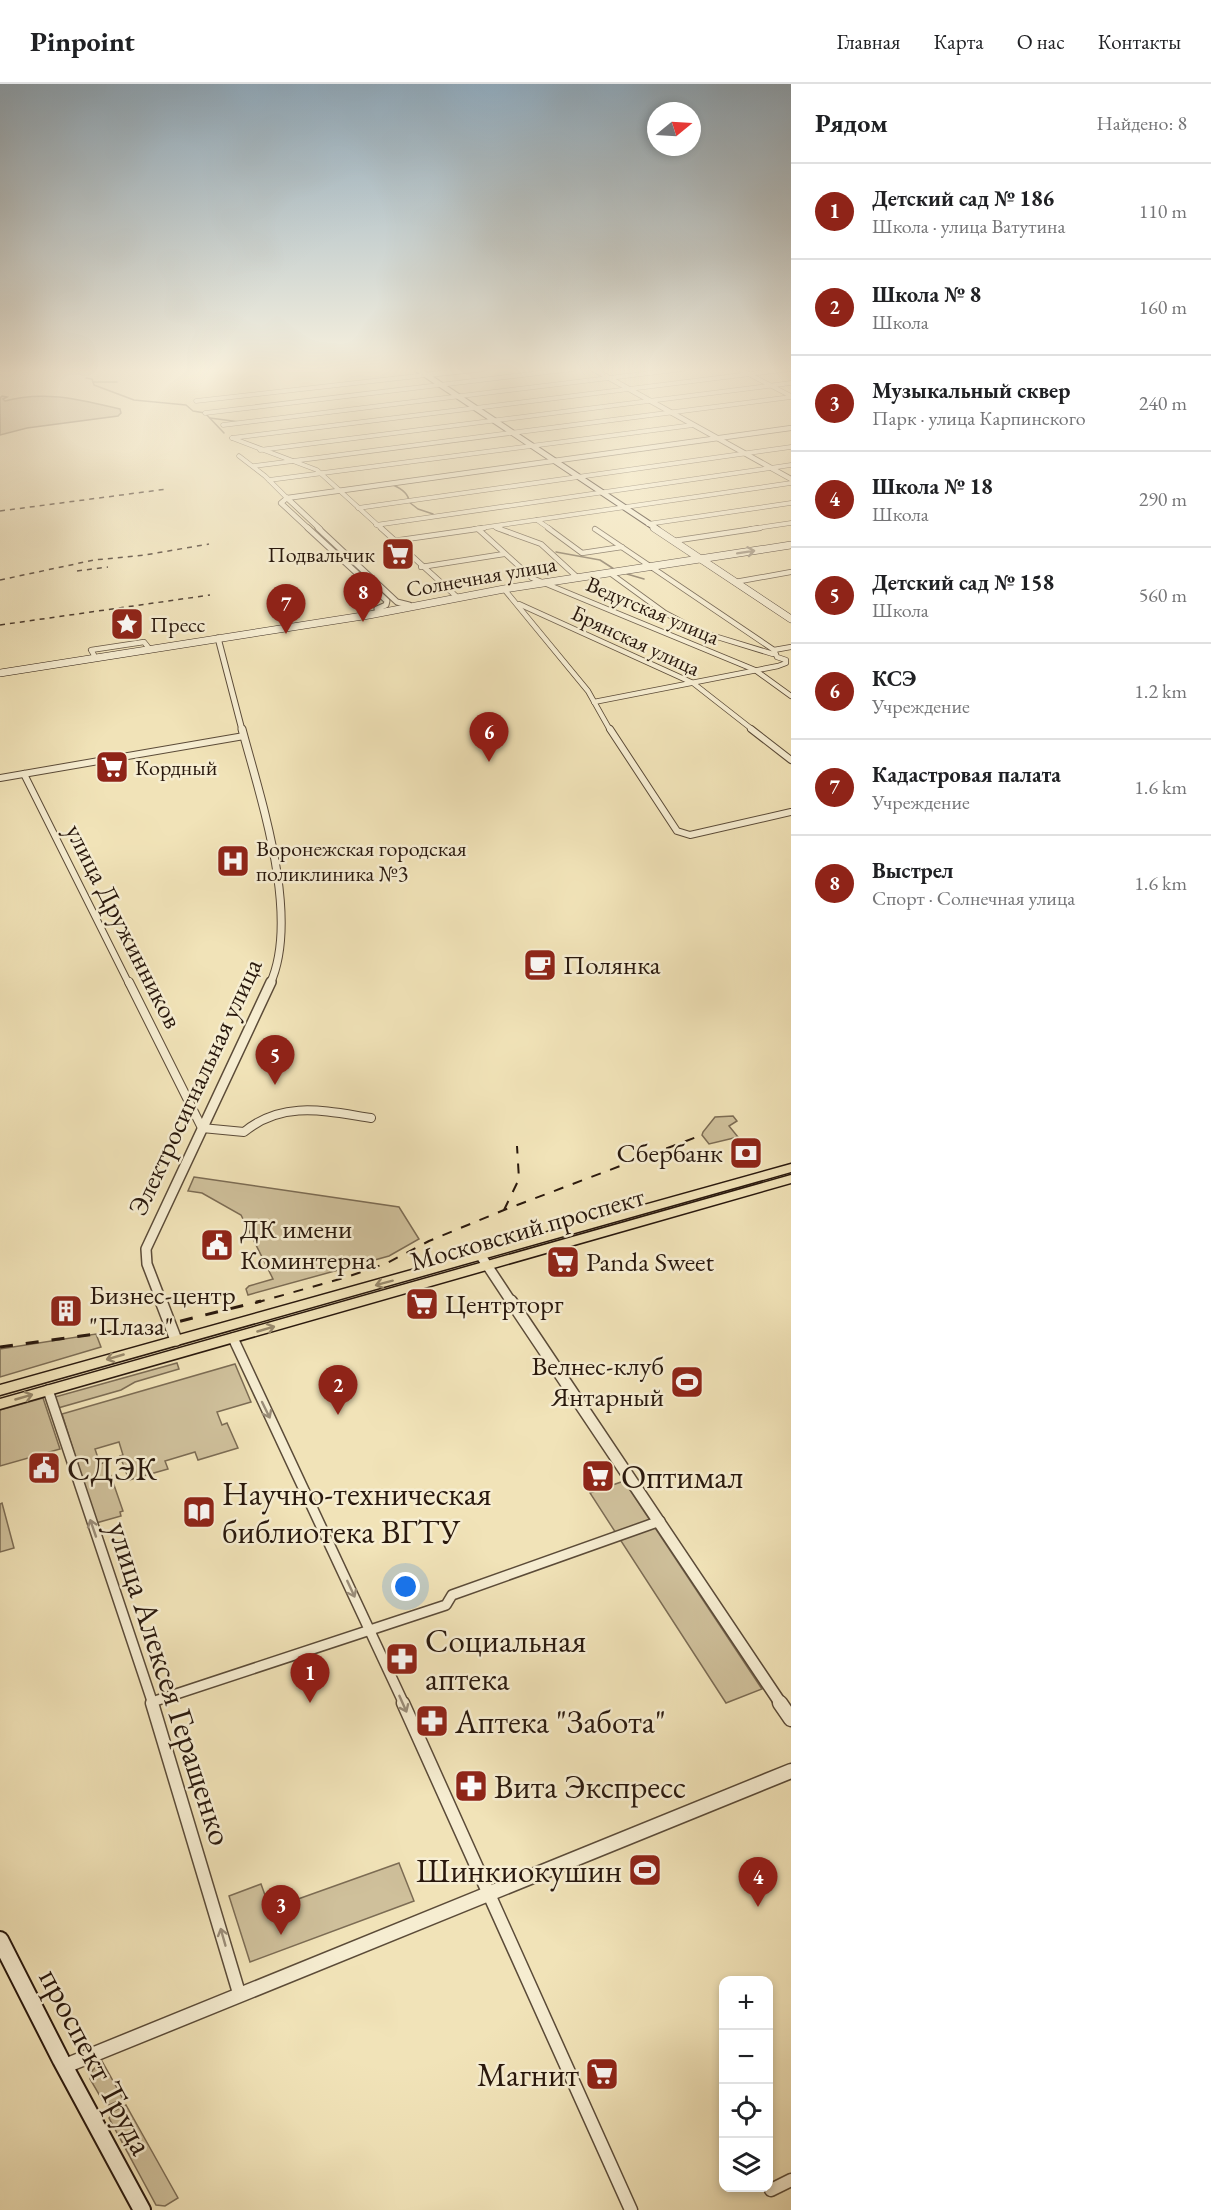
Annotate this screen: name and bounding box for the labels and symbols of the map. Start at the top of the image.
north arrow [647,102,701,156]
supermarket icon: Подвальчик [380,536,416,572]
place label: Подвальчик [268,540,375,569]
one-way arrow [736,546,755,557]
street label: Солнечная улица [404,549,559,604]
street label: Ведугская улица [582,569,724,652]
pin: 8 [344,572,382,622]
pin: 7 [266,584,306,634]
street label: Брянская улица [567,598,705,683]
place icon: Пресс [109,606,145,642]
place label: Пресс [150,610,206,639]
pin: 6 [470,712,508,762]
supermarket icon: Кордный [94,749,130,785]
place label: Кордный [135,753,218,782]
street label: улица Дружинников [58,817,191,1034]
place label: Воронежская городская поликлиника №3 [256,834,467,888]
hospital icon: Воронежская городская поликлиника №3 [215,843,251,879]
cafe icon: Полянка [522,947,558,983]
place label: Полянка [563,947,661,982]
street label: Электросигнальная улица [120,952,270,1221]
pin: 5 [256,1036,294,1085]
place label: Сбербанк [617,1135,723,1170]
bank icon: Сбербанк [728,1135,764,1171]
street label: Московский проспект [406,1178,648,1279]
place label: ДК имени Коминтерна [240,1211,376,1277]
public building icon: ДК имени Коминтерна [199,1227,235,1263]
supermarket icon: Panda Sweet [545,1244,581,1280]
place label: Panda Sweet [586,1244,715,1279]
place label: Бизнес-центр "Плаза" [89,1277,236,1343]
one-way arrow [375,1277,394,1289]
supermarket icon: Центрторг [404,1286,440,1322]
place label: Центрторг [445,1286,564,1321]
building icon: Бизнес-центр "Плаза" [48,1293,84,1329]
one-way arrow [256,1322,275,1334]
place label: Велнес-клуб Янтарный [531,1348,664,1414]
one-way arrow [106,1352,125,1363]
sports icon: Велнес-клуб Янтарный [669,1364,705,1400]
pin: 2 [318,1366,358,1415]
one-way arrow [14,1391,33,1402]
one-way arrow [261,1401,273,1419]
place label: СДЭК [67,1447,157,1490]
public building icon: СДЭК [26,1450,62,1486]
place label: Оптимал [621,1455,744,1498]
supermarket icon: Оптимал [580,1458,616,1494]
place label: Научно-техническая библиотека ВГТУ [222,1472,492,1553]
library icon: Научно-техническая библиотека ВГТУ [181,1494,217,1530]
street label: улица Алексея Геращенко [98,1516,243,1851]
one-way arrow [87,1519,98,1538]
your location [391,1572,420,1601]
one-way arrow [346,1580,357,1598]
place label: Социальная аптека [425,1619,586,1700]
pharmacy icon: Социальная аптека [384,1641,420,1677]
pin: 1 [290,1654,330,1703]
one-way arrow [399,1695,410,1713]
place label: Аптека "Забота" [454,1700,666,1743]
pharmacy icon: Аптека "Забота" [414,1703,450,1739]
place label: Вита Экспресс [494,1765,686,1808]
pharmacy icon: Вита Экспресс [453,1768,489,1804]
place label: Шинкиокушин [416,1849,622,1892]
sports icon: Шинкиокушин [627,1852,663,1888]
pin: 4 [738,1858,777,1907]
pin: 3 [262,1886,300,1935]
one-way arrow [217,1928,228,1947]
street label: проспект Труда [29,1961,164,2163]
place label: Магнит [477,2053,579,2096]
supermarket icon: Магнит [584,2056,620,2092]

